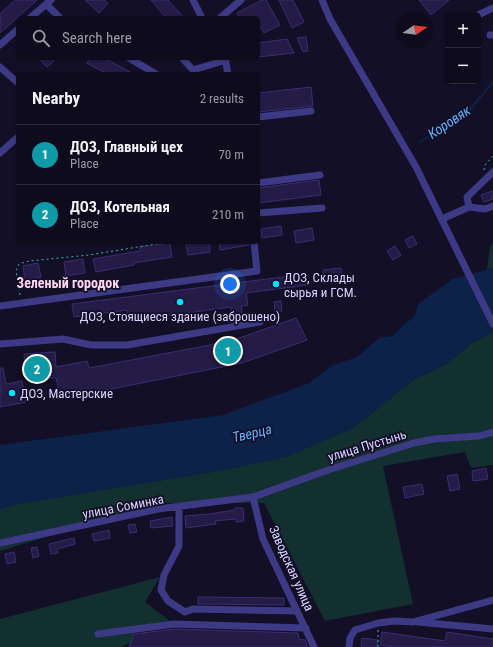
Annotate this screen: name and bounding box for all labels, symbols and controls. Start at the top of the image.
north arrow [397,12,433,48]
map controls [445,12,481,84]
button: + [445,12,481,48]
search box [16,16,260,60]
icon: search [30,27,52,49]
text: Search here [62,29,132,47]
button: − [445,48,481,84]
text: Nearby [32,88,80,108]
text: 2 results [200,91,244,106]
water label: Коровяк [425,102,474,142]
text: ДОЗ, Главный цех [70,138,183,156]
text: 1 [42,147,48,162]
text: 70 m [218,147,244,162]
text: Place [70,156,99,171]
text: ДОЗ, Котельная [70,198,170,216]
text: 2 [42,207,48,222]
text: 210 m [212,207,244,222]
text: Place [70,216,99,231]
place label: ДОЗ, Склады сырья и ГСМ. [284,270,357,300]
your location [220,274,240,294]
district label: Зеленый городок [17,275,119,291]
marker: ДОЗ, Склады сырья и ГСМ. [271,279,281,289]
marker: ДОЗ, Стоящиеся здание (заброшено) [175,297,185,307]
place label: ДОЗ, Стоящиеся здание (заброшено) [80,309,280,324]
pin: 1 [215,336,241,366]
pin: 2 [24,354,50,384]
place label: ДОЗ, Мастерские [20,386,113,401]
marker: ДОЗ, Мастерские [7,388,17,398]
water label: Тверца [231,421,273,445]
street label: улица Пустынь [326,426,408,464]
street label: улица Соминка [81,491,165,522]
street label: Заводская улица [266,523,317,613]

